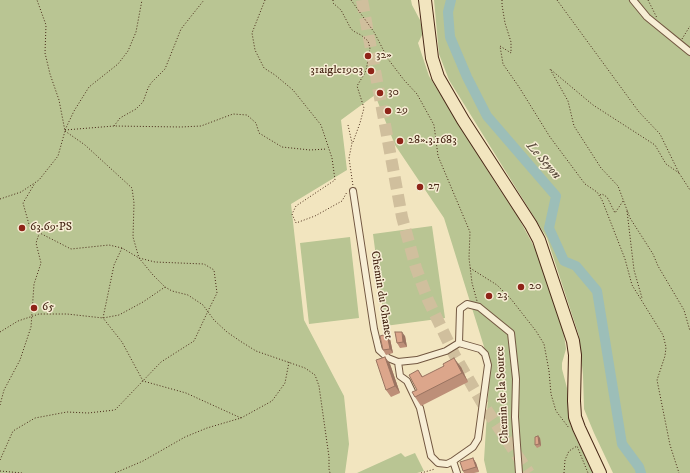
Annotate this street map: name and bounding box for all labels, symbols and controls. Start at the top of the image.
place label: 32» [376,49,392,63]
marker: 32» [363,51,373,61]
place label: 31aigle1903 [310,64,363,78]
marker: 31aigle1903 [366,66,376,76]
place label: 30 [388,86,399,100]
marker: 30 [375,88,385,98]
place label: 29 [396,104,408,118]
marker: 29 [383,106,393,116]
place label: 28».3.1683 [408,134,457,148]
marker: 28».3.1683 [395,136,405,146]
water label: Le Seyon [522,139,564,183]
place label: 27 [428,180,440,194]
marker: 27 [415,182,425,192]
place label: 63.69·PS [30,221,72,235]
marker: 63.69·PS [17,223,27,233]
street label: Chemin du Chanet [367,250,395,340]
place label: 20 [529,280,541,294]
marker: 20 [516,282,526,292]
place label: 23 [497,289,507,303]
marker: 23 [484,291,494,301]
place label: 65 [42,301,54,315]
marker: 65 [29,303,39,313]
street label: Chemin de la Source [493,346,513,444]

